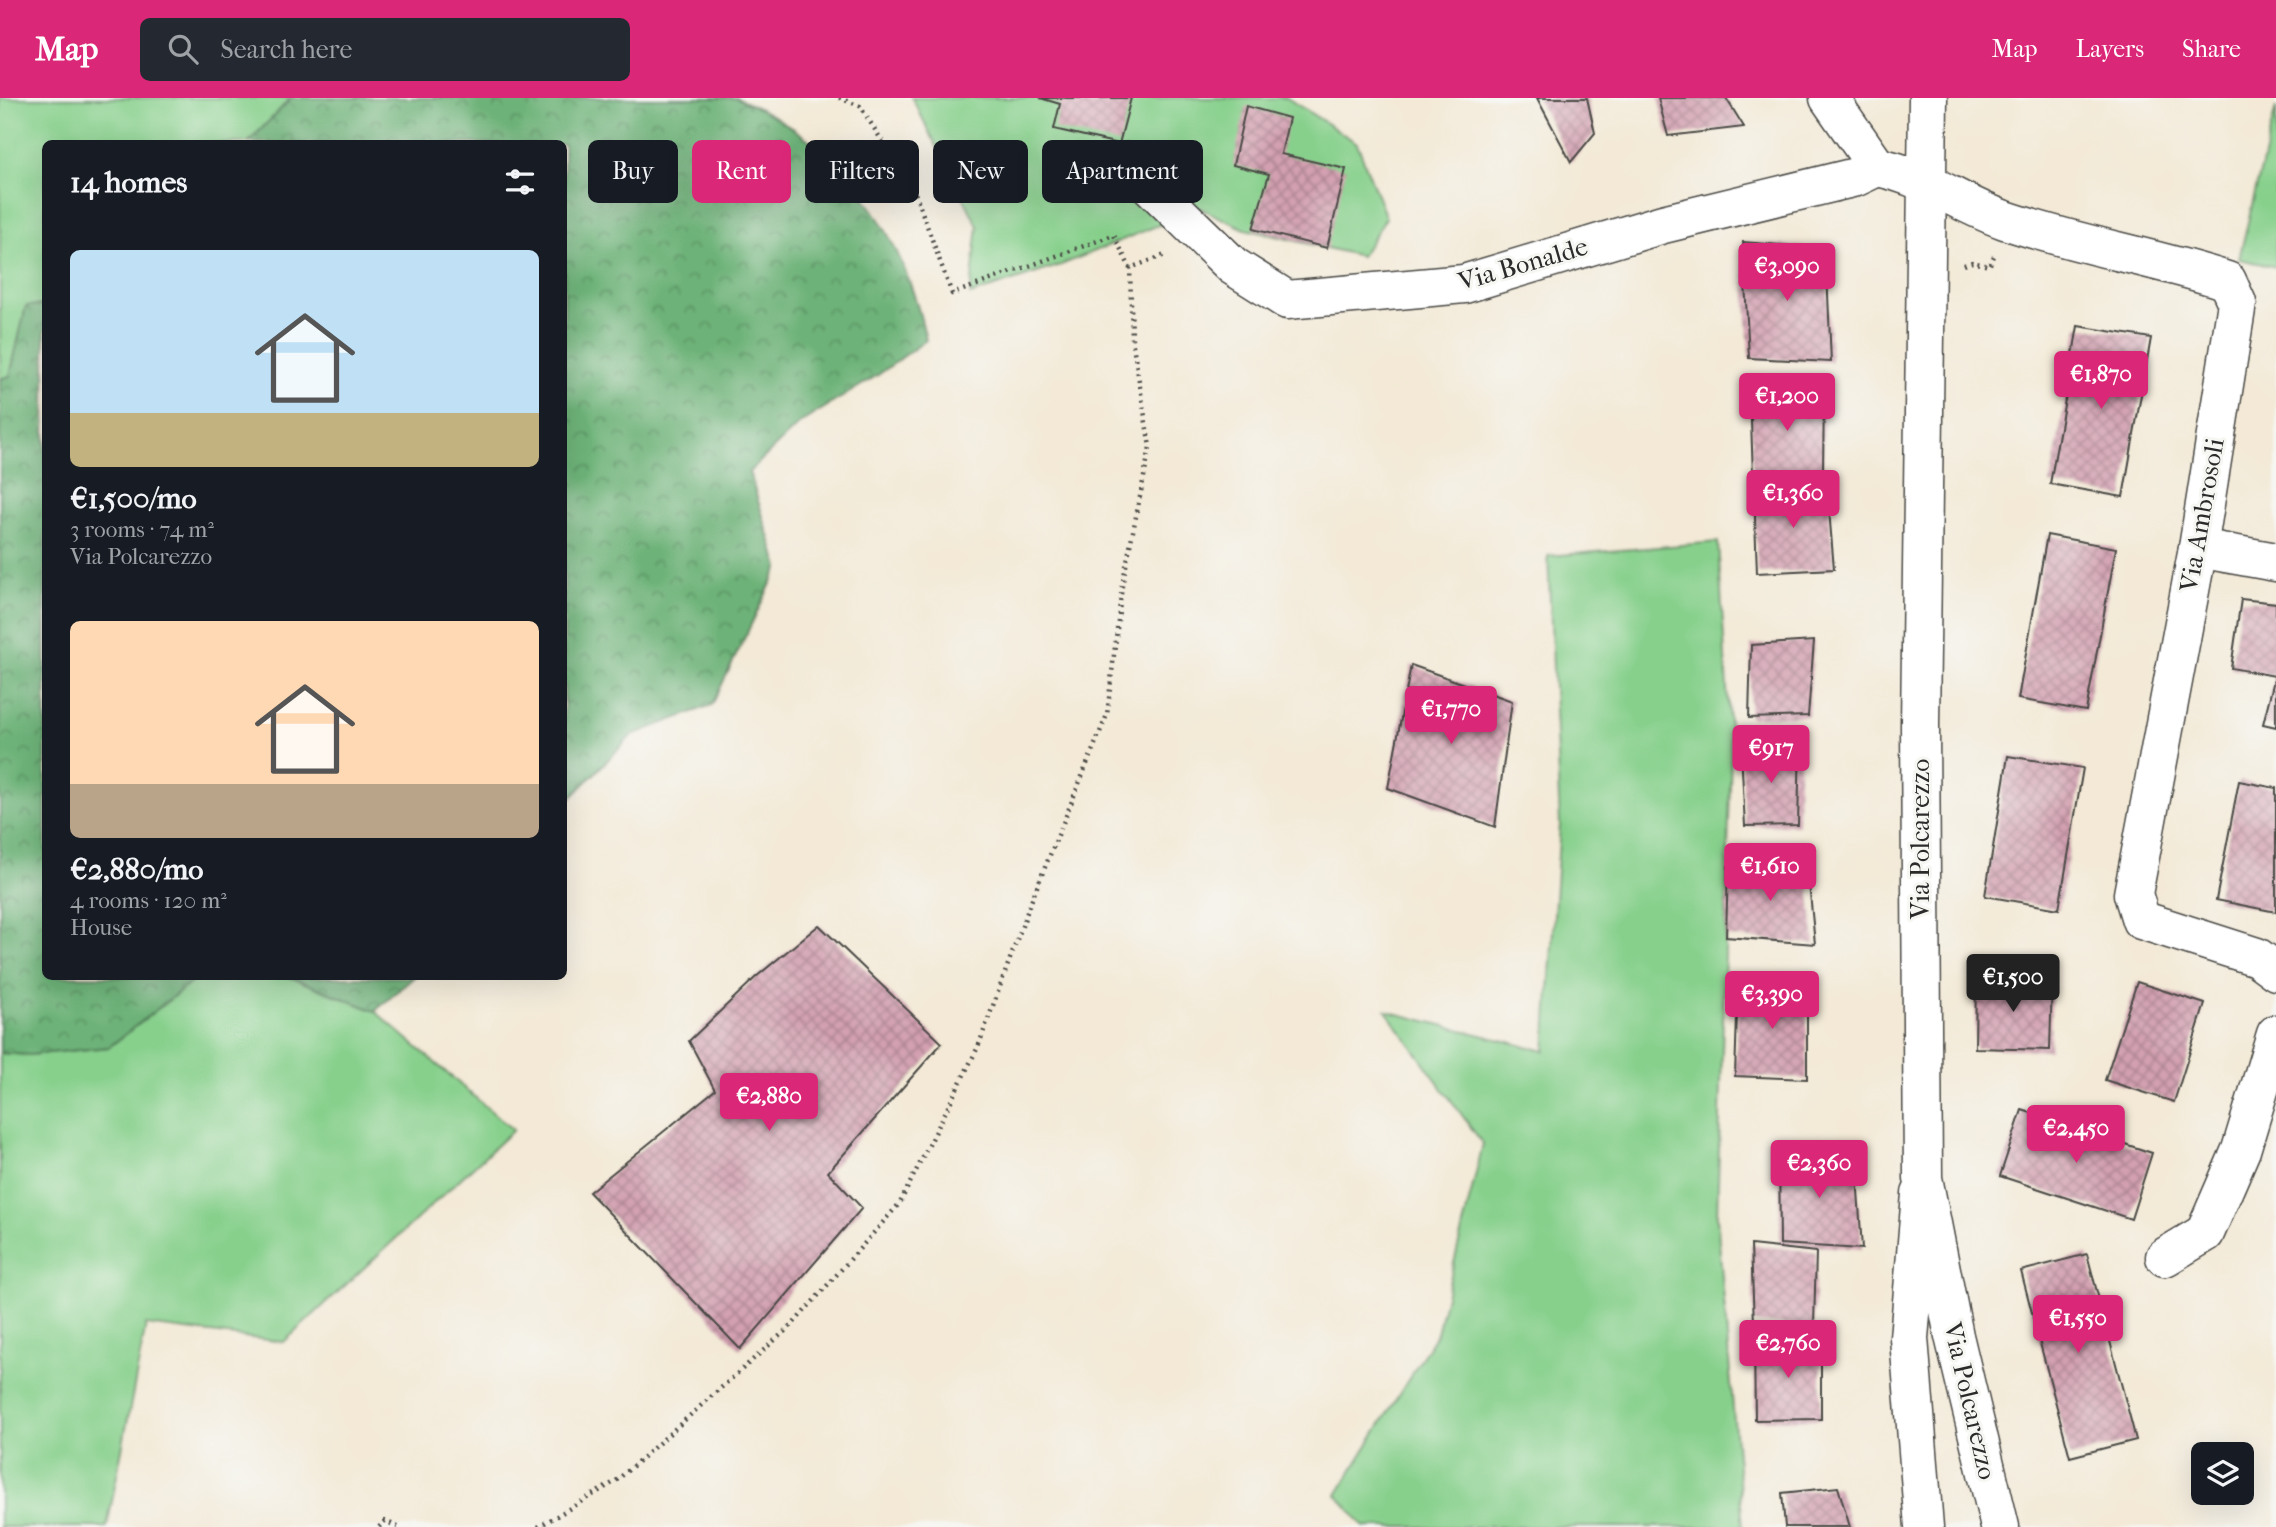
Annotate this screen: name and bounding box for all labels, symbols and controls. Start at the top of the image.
search box [140,18,630,81]
text: Map [35,30,98,69]
icon: search [164,30,202,68]
text: Search here [220,34,352,65]
text: Map [1992,35,2038,63]
text: Layers [2076,35,2144,63]
text: Share [2182,35,2241,63]
chip: Buy [588,140,678,203]
chip: Rent [692,140,791,203]
chip: Filters [805,140,919,203]
chip: New [933,140,1028,203]
chip: Apartment [1042,140,1203,203]
icon: filters [501,163,539,201]
text: 14 homes [70,165,187,200]
street label: Via Bonalde [1454,231,1591,298]
pin: €3,090 [1730,244,1844,303]
text: €3,090 [1754,252,1820,279]
icon: home [242,295,368,421]
pin: €1,870 [2044,352,2158,411]
text: €1,870 [2070,360,2132,387]
pin: €1,200 [1730,374,1844,433]
text: €1,200 [1755,382,1819,409]
street label: Via Ambrosoli [2173,435,2231,595]
pin: €1,360 [1736,470,1850,530]
text: €1,360 [1762,479,1824,506]
text: €1,500/mo [70,481,197,516]
text: 3 rooms · 74 m² [70,516,214,543]
text: Via Polcarezzo [70,543,212,570]
icon: home [242,666,368,792]
pin: €1,770 [1394,686,1508,746]
text: €1,770 [1421,695,1481,722]
pin: €917 [1730,726,1812,785]
text: €917 [1748,734,1794,761]
street label: Via Polcarezzo [1905,759,1936,920]
pin: €1,610 [1713,844,1827,903]
text: €2,880/mo [70,852,204,887]
text: €1,610 [1740,852,1800,879]
text: 4 rooms · 120 m² [70,887,227,914]
text: House [70,914,132,941]
pin: €1,500 [1956,954,2070,1014]
text: €1,500 [1983,963,2043,990]
pin: €3,390 [1715,972,1829,1031]
text: €3,390 [1741,980,1803,1007]
pin: €2,880 [712,1074,826,1133]
text: €2,880 [736,1082,802,1109]
pin: €2,450 [2019,1105,2133,1165]
text: €2,450 [2043,1114,2109,1141]
pin: €2,360 [1762,1140,1876,1200]
text: €2,360 [1787,1149,1851,1176]
pin: €1,550 [2021,1296,2135,1355]
text: €1,550 [2049,1304,2107,1331]
street label: Via Polcarezzo [1937,1318,2003,1483]
pin: €2,760 [1731,1320,1845,1380]
text: €2,760 [1755,1329,1821,1356]
map controls [2191,1442,2254,1505]
button: layers [2191,1442,2254,1505]

